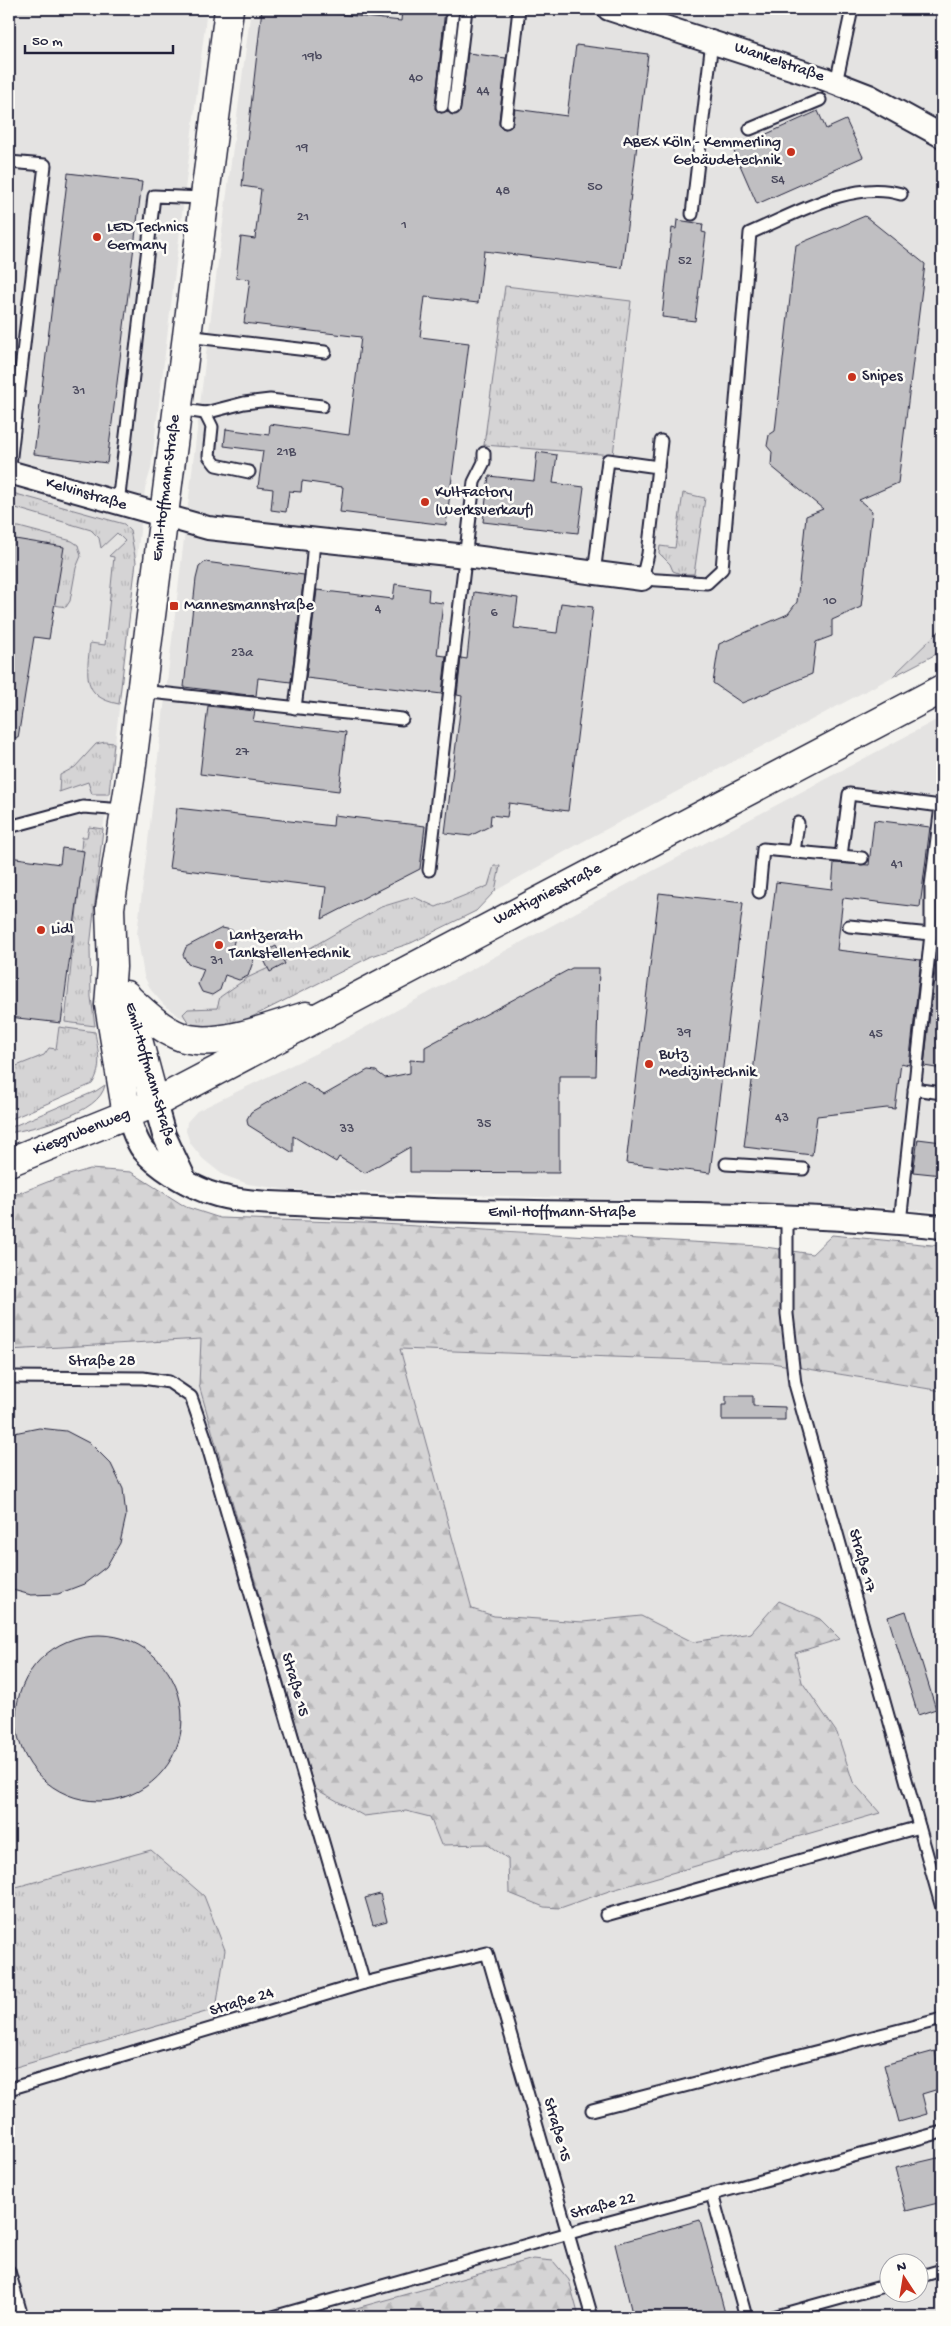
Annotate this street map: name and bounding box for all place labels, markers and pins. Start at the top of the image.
place label: ABEX Köln - Kemmerling Gebäudetechnik [623,134,783,171]
marker: ABEX Köln - Kemmerling Gebäudetechnik [785,146,797,158]
place label: LED Technics Germany [107,219,189,256]
marker: LED Technics Germany [91,231,103,243]
place label: Snipes [862,368,904,387]
marker: Snipes [846,371,858,383]
place label: KultFactory (Werksverkauf) [435,484,534,521]
marker: KultFactory (Werksverkauf) [419,496,431,508]
place label: Mannesmannstraße [184,597,314,616]
marker: Mannesmannstraße [168,600,180,612]
place label: Lidl [51,921,73,940]
marker: Lidl [35,924,47,936]
place label: Lantzerath Tankstellentechnik [228,927,351,964]
marker: Lantzerath Tankstellentechnik [213,939,225,951]
place label: Butz Medizintechnik [658,1046,758,1083]
marker: Butz Medizintechnik [643,1058,655,1070]

